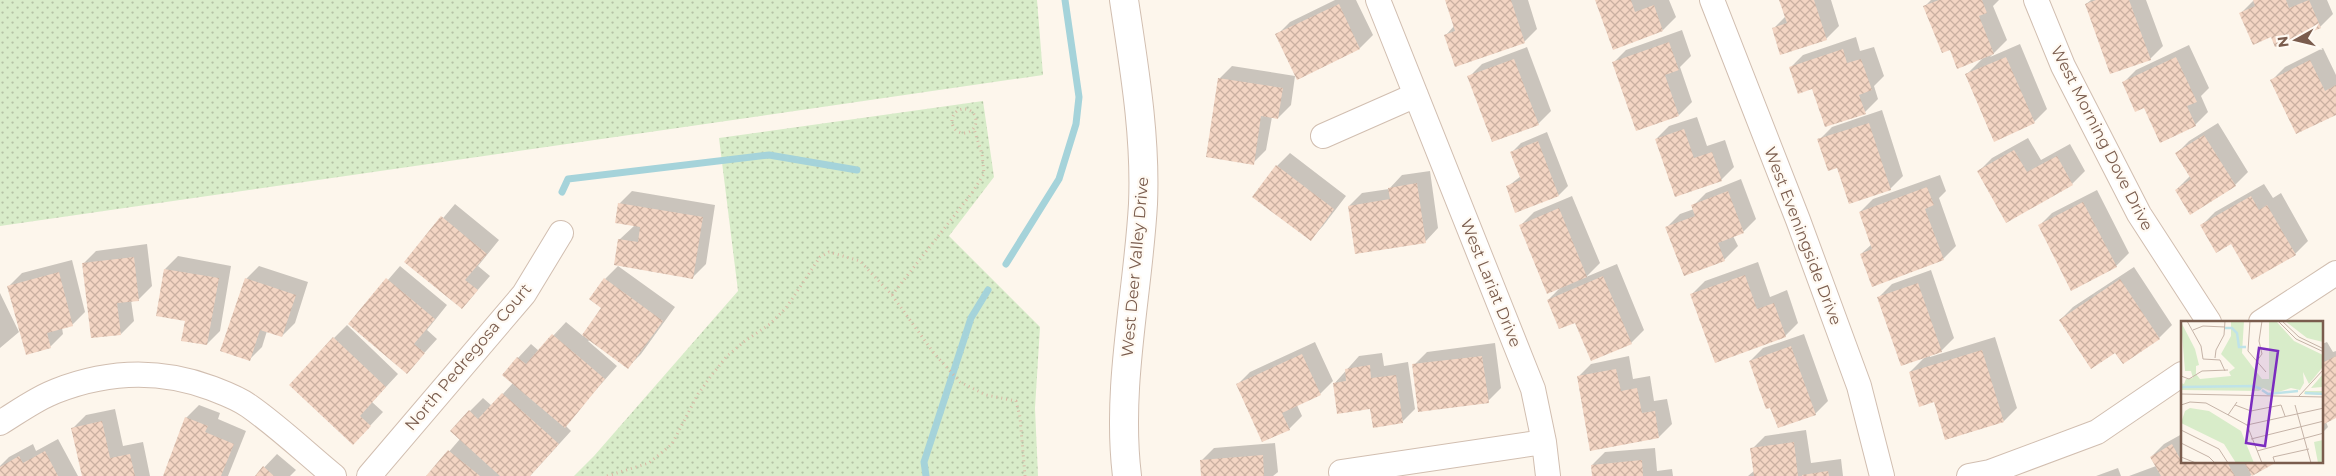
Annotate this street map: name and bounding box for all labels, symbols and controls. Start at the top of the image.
north arrow [2271,15,2321,65]
text: N [2273,35,2293,49]
street label: West Morning Dove Drive [2047,42,2157,234]
street label: West Eveningside Drive [1760,144,1846,328]
street label: West Deer Valley Drive [1118,176,1152,358]
street label: West Lariat Drive [1457,216,1525,350]
street label: North Pedregosa Court [401,279,535,434]
inset map [2181,321,2324,464]

